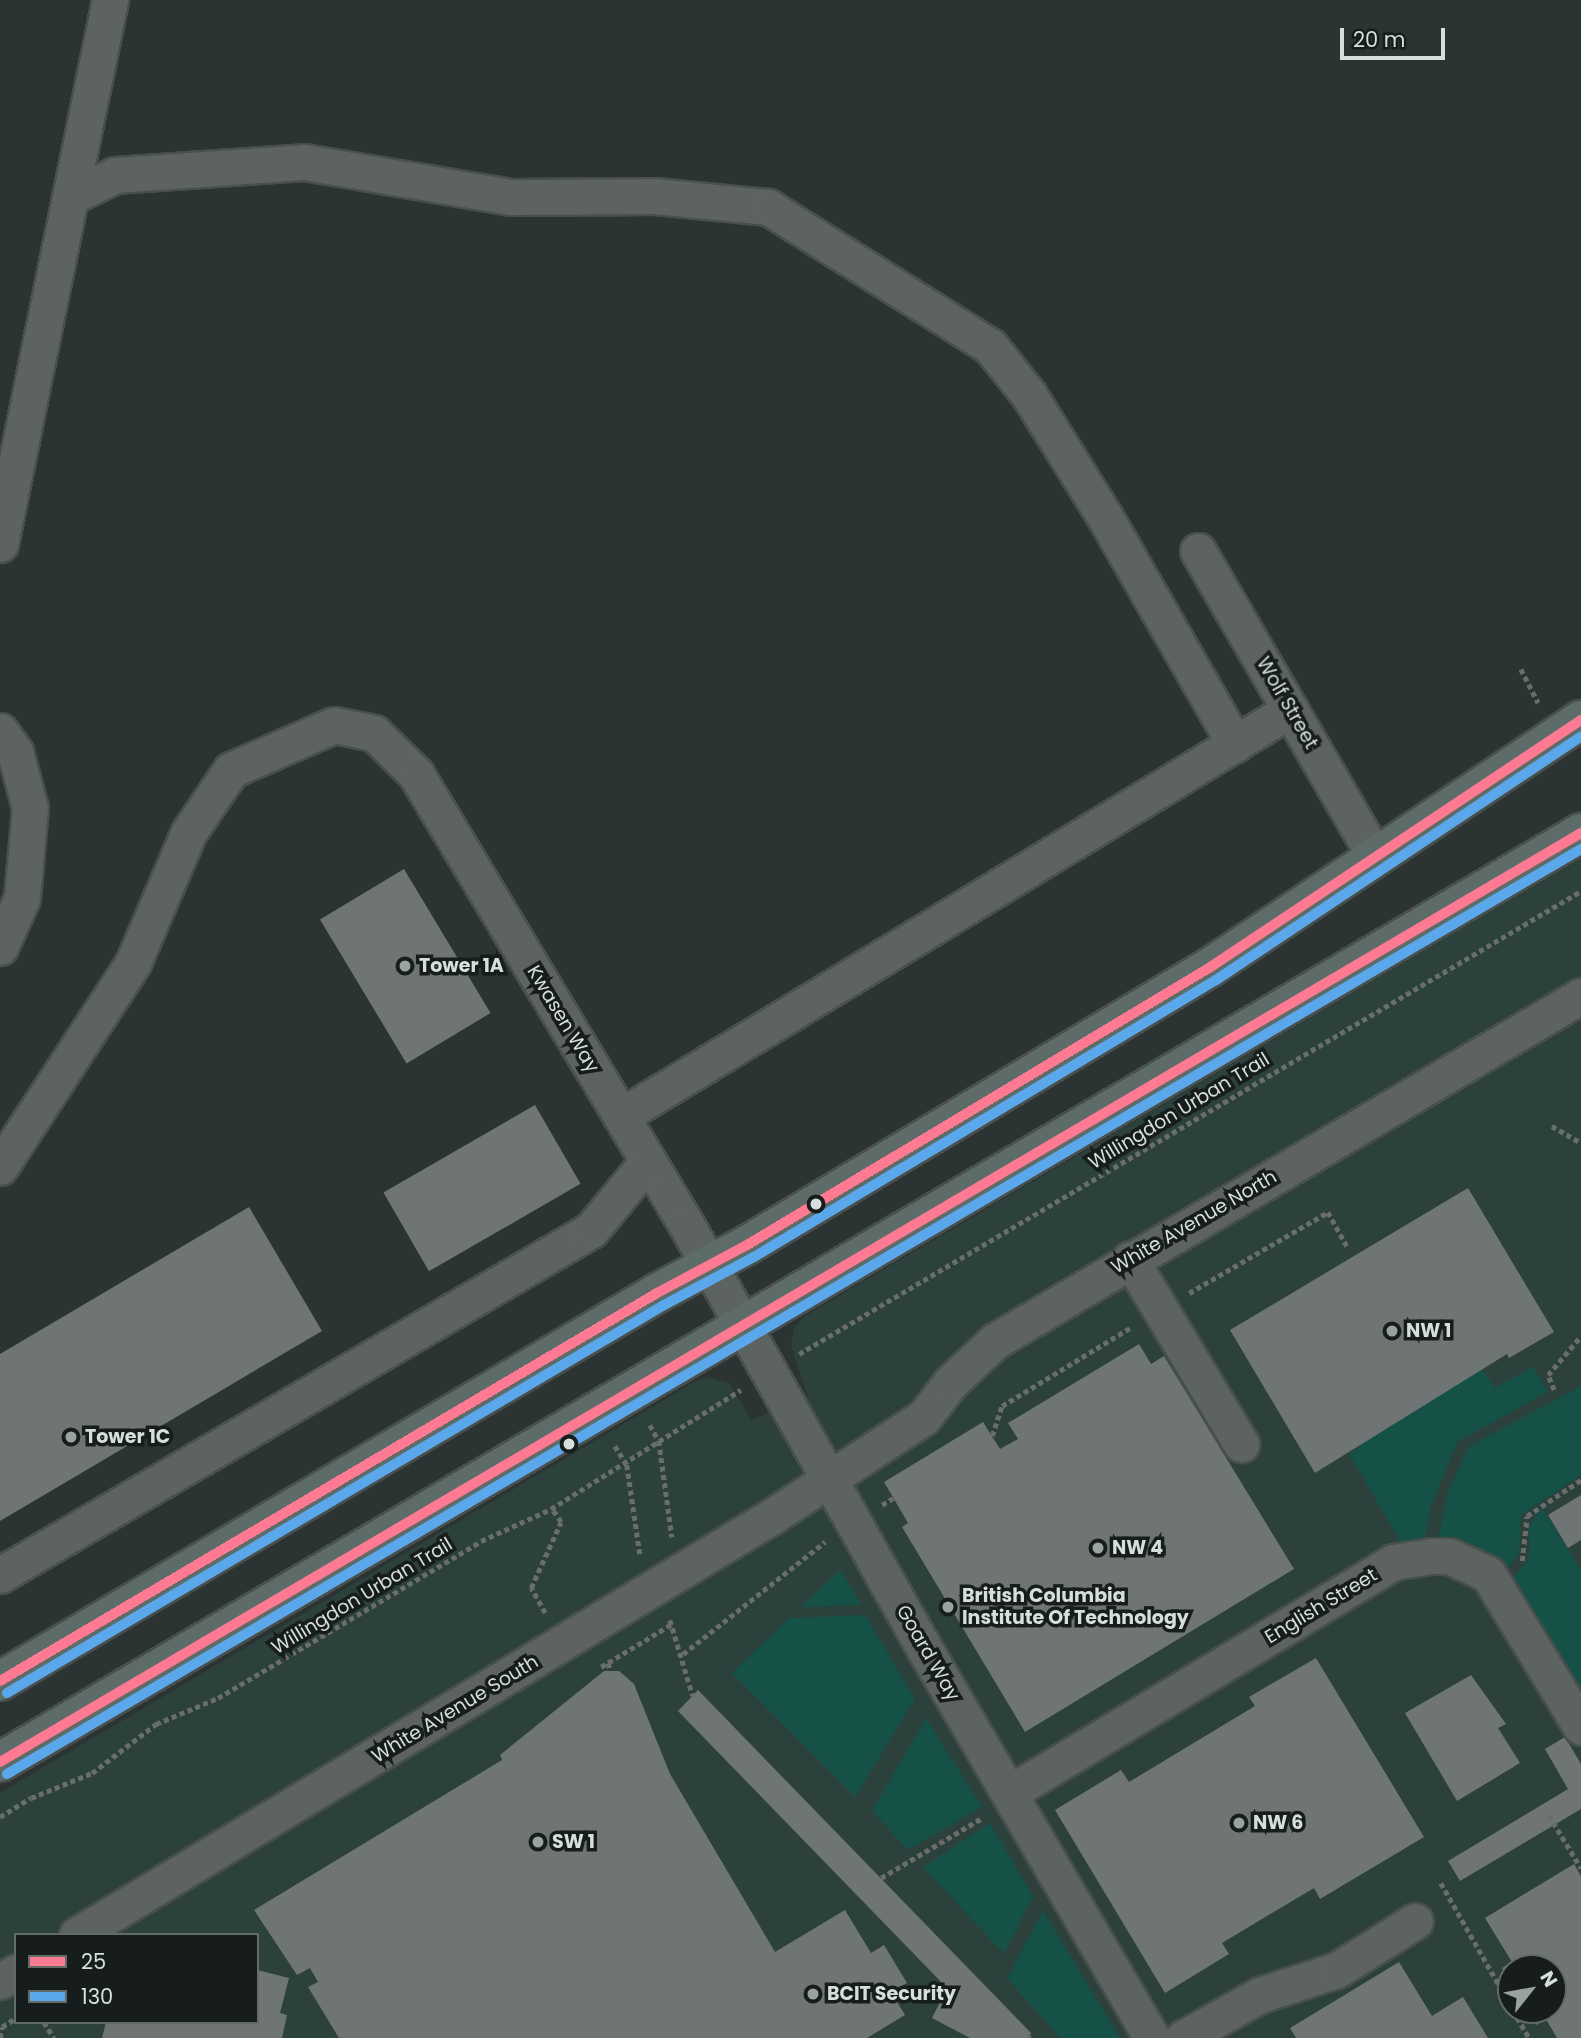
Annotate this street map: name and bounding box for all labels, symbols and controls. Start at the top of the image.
scale bar [1343,14,1448,58]
text: 20 m [1353,25,1406,54]
street label: Wolf Street [1252,653,1322,753]
place label: Tower 1A [419,955,504,977]
marker: Tower 1A [397,958,413,974]
street label: Kwasen Way [522,961,604,1077]
street label: Willingdon Urban Trail [1084,1048,1274,1174]
street label: White Avenue North [1107,1165,1281,1279]
unlabelled marker [809,1197,823,1211]
place label: NW 1 [1406,1320,1451,1342]
marker: NW 1 [1384,1323,1400,1339]
place label: Tower 1C [85,1426,170,1448]
marker: Tower 1C [63,1429,79,1445]
unlabelled marker [562,1437,576,1451]
street label: Willingdon Urban Trail [267,1533,457,1659]
place label: NW 4 [1112,1537,1163,1559]
marker: NW 4 [1090,1540,1106,1556]
street label: English Street [1261,1564,1381,1648]
place label: British Columbia Institute Of Technology [962,1585,1189,1629]
marker: British Columbia Institute Of Technology [940,1599,956,1615]
street label: Goard Way [891,1601,965,1705]
street label: White Avenue South [368,1650,542,1768]
place label: NW 6 [1253,1812,1303,1834]
marker: NW 6 [1231,1815,1247,1831]
place label: SW 1 [552,1831,595,1853]
marker: SW 1 [530,1834,546,1850]
legend [14,1933,259,2024]
text: 25 [81,1947,106,1976]
north arrow [1497,1954,1567,2024]
text: N [1533,1966,1564,1992]
text: 130 [81,1982,113,2011]
place label: BCIT Security [827,1983,956,2005]
marker: BCIT Security [805,1986,821,2002]

